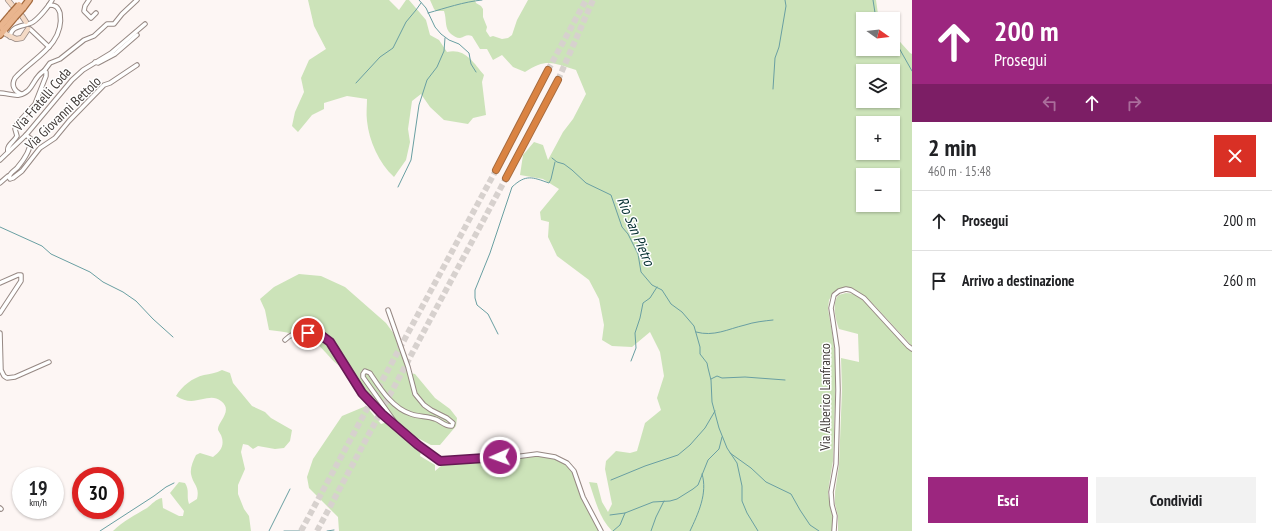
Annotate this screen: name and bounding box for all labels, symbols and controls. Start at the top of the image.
north arrow [856,12,900,56]
map controls [856,12,900,212]
text: 200 m [994,12,1058,49]
icon: ahead [928,16,980,68]
text: Prosegui [994,48,1047,71]
street label: Via Fratelli Coda [9,63,75,136]
button: layers [856,64,900,108]
street label: Via Giovanni Bettolo [21,72,105,154]
icon: left [1039,92,1061,114]
icon: ahead [1081,92,1103,114]
icon: right [1123,92,1145,114]
button: + [856,116,900,160]
text: 2 min [928,132,976,163]
button: close [1214,135,1256,177]
text: 460 m · 15:48 [928,163,991,180]
button: − [856,168,900,212]
water label: Rio San Pietro [613,194,660,270]
icon: ahead [928,210,950,232]
text: Prosegui [962,211,1008,230]
text: 200 m [1223,211,1256,230]
icon: arrive [928,270,950,292]
text: Arrivo a destinazione [962,271,1075,290]
text: 260 m [1223,271,1256,290]
pin [291,316,325,350]
icon: arrive [297,322,319,344]
street label: Via Alberico Lanfranco [816,343,834,452]
position arrow [479,436,521,478]
speed limit sign: 30 [72,467,124,519]
text: 19 [28,475,48,501]
button: Esci [928,477,1088,523]
button: Condividi [1096,477,1256,523]
text: km/h [29,496,47,509]

